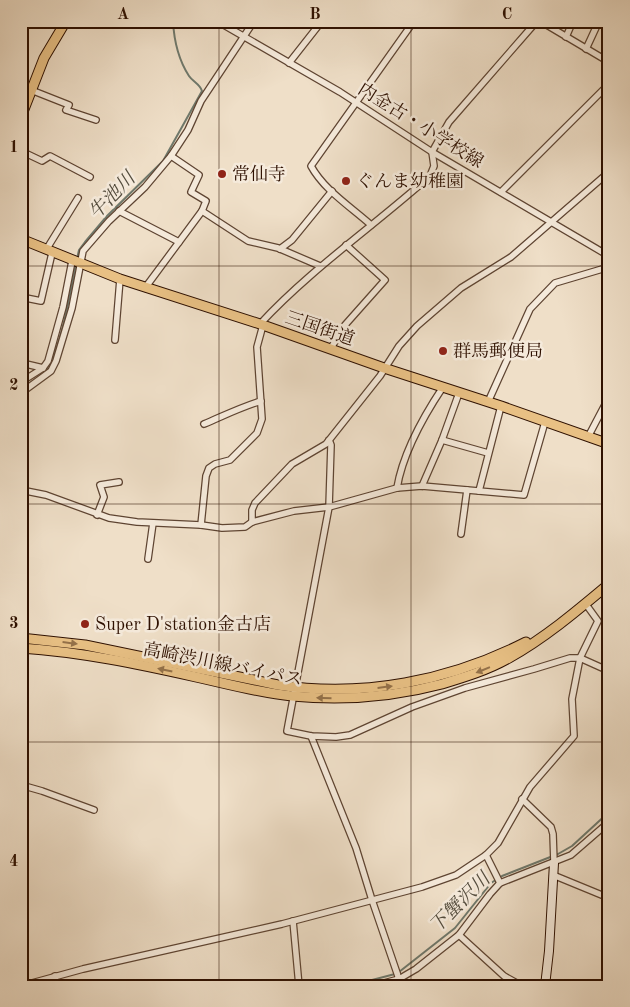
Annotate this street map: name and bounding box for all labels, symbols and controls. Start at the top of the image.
text: A [117,7,129,23]
text: B [309,7,321,23]
text: C [502,7,512,23]
street label: 内金古・小学校線 [355,78,487,172]
text: 1 [9,140,19,156]
place label: 常仙寺 [232,164,286,184]
water label: 牛池川 [85,167,141,224]
marker: 常仙寺 [216,168,228,180]
place label: ぐんま幼稚園 [356,171,464,191]
marker: ぐんま幼稚園 [340,175,352,187]
street label: 三国街道 [283,307,357,349]
place label: 群馬郵便局 [453,341,543,361]
marker: 群馬郵便局 [437,345,449,357]
text: 2 [9,378,19,394]
place label: Super D'station金古店 [95,614,271,634]
text: 3 [9,616,19,632]
marker: Super D'station金古店 [79,618,91,630]
one-way arrow [62,639,78,647]
street label: 高崎渋川線バイパス [142,639,304,689]
one-way arrow [157,666,172,674]
one-way arrow [476,667,490,675]
one-way arrow [377,683,393,691]
one-way arrow [316,694,332,702]
text: 4 [9,854,19,870]
water label: 下蟹沢川 [426,867,496,937]

